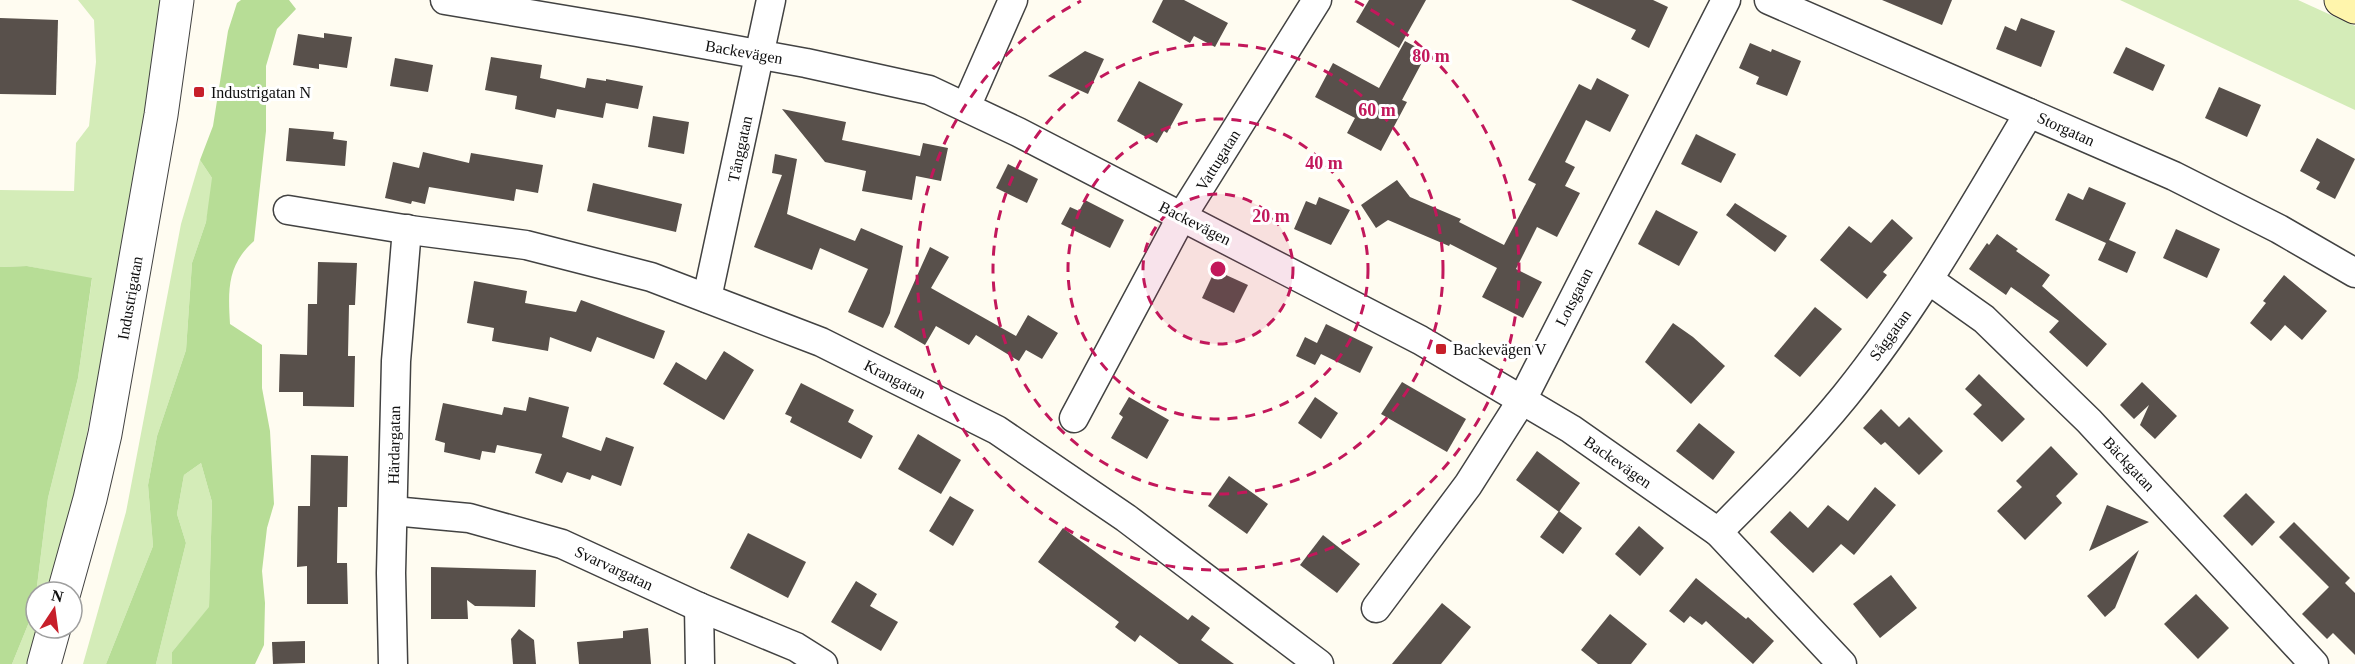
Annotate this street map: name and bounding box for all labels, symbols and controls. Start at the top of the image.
street label: Backevägen [704,37,784,68]
text: 80 m [1412,46,1450,66]
place label: Industrigatan N [211,84,311,102]
marker: Industrigatan N [192,85,206,99]
text: 60 m [1358,100,1396,120]
street label: Storgatan [2034,109,2097,150]
street label: Tånggatan [725,114,756,184]
street label: Vattugatan [1193,126,1244,194]
text: 40 m [1305,153,1343,173]
street label: Backevägen [1156,198,1234,249]
text: 20 m [1252,206,1290,226]
street label: Industrigatan [114,255,147,341]
centre of rings [1208,259,1228,279]
street label: Lotsgatan [1552,265,1597,329]
street label: Såggatan [1866,306,1915,364]
place label: Backevägen V [1453,341,1547,359]
marker: Backevägen V [1434,342,1448,356]
street label: Krangatan [861,356,929,403]
street label: Härdargatan [385,405,404,485]
street label: Backevägen [1581,433,1655,492]
street label: Bäckgatan [2099,434,2158,495]
street label: Svarvargatan [572,543,656,594]
north arrow [24,580,84,640]
text: N [50,586,65,606]

